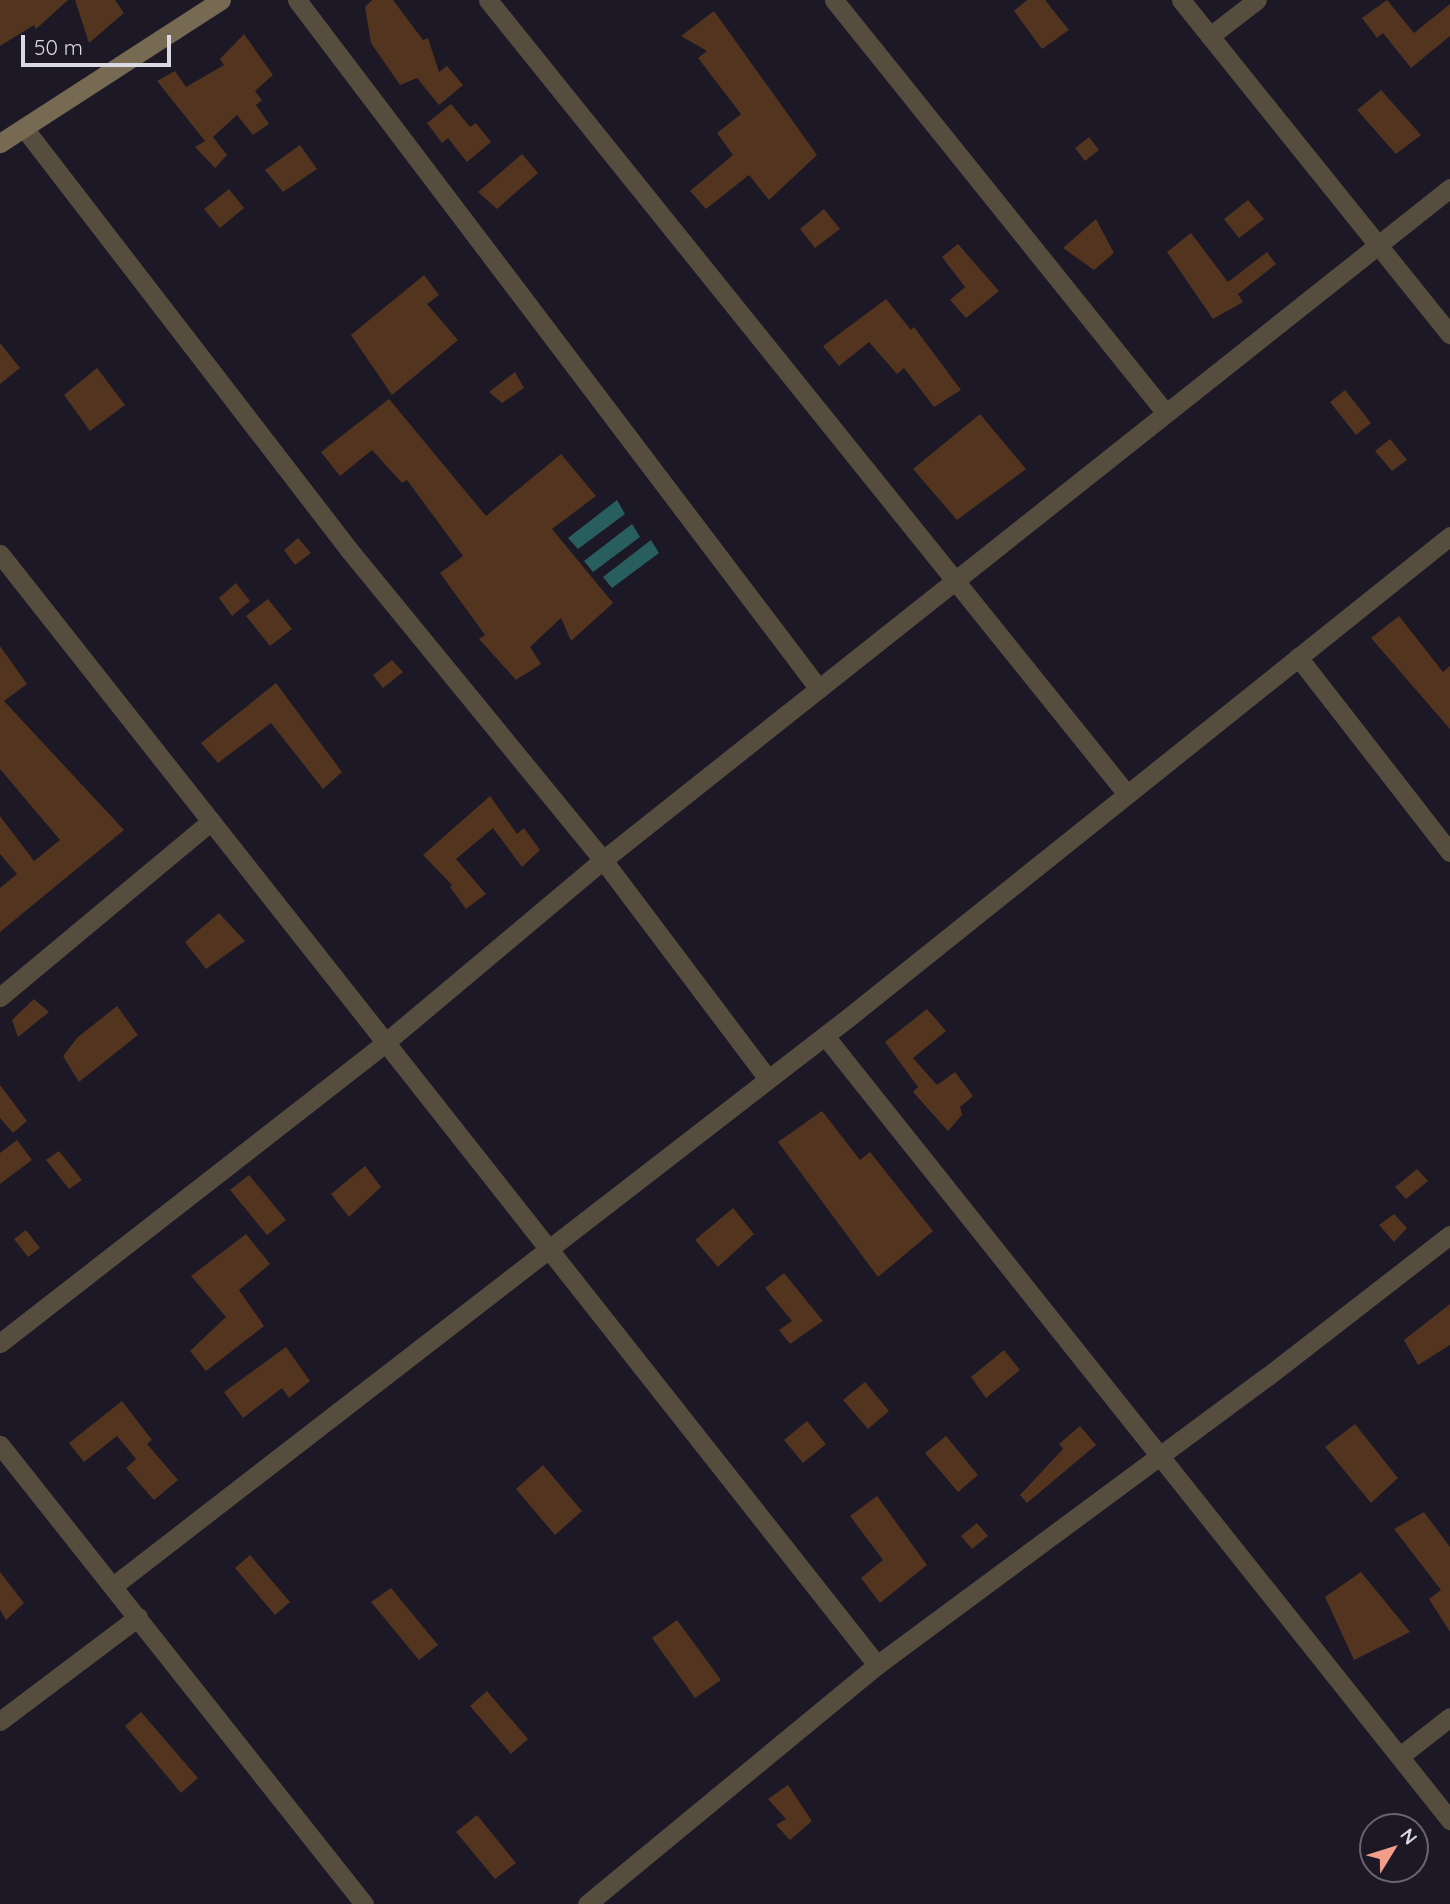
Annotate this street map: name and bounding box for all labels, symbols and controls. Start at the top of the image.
scale bar [24,21,175,65]
text: 50 m [34,34,83,60]
north arrow [1359,1813,1429,1883]
text: N [1395,1823,1423,1849]

